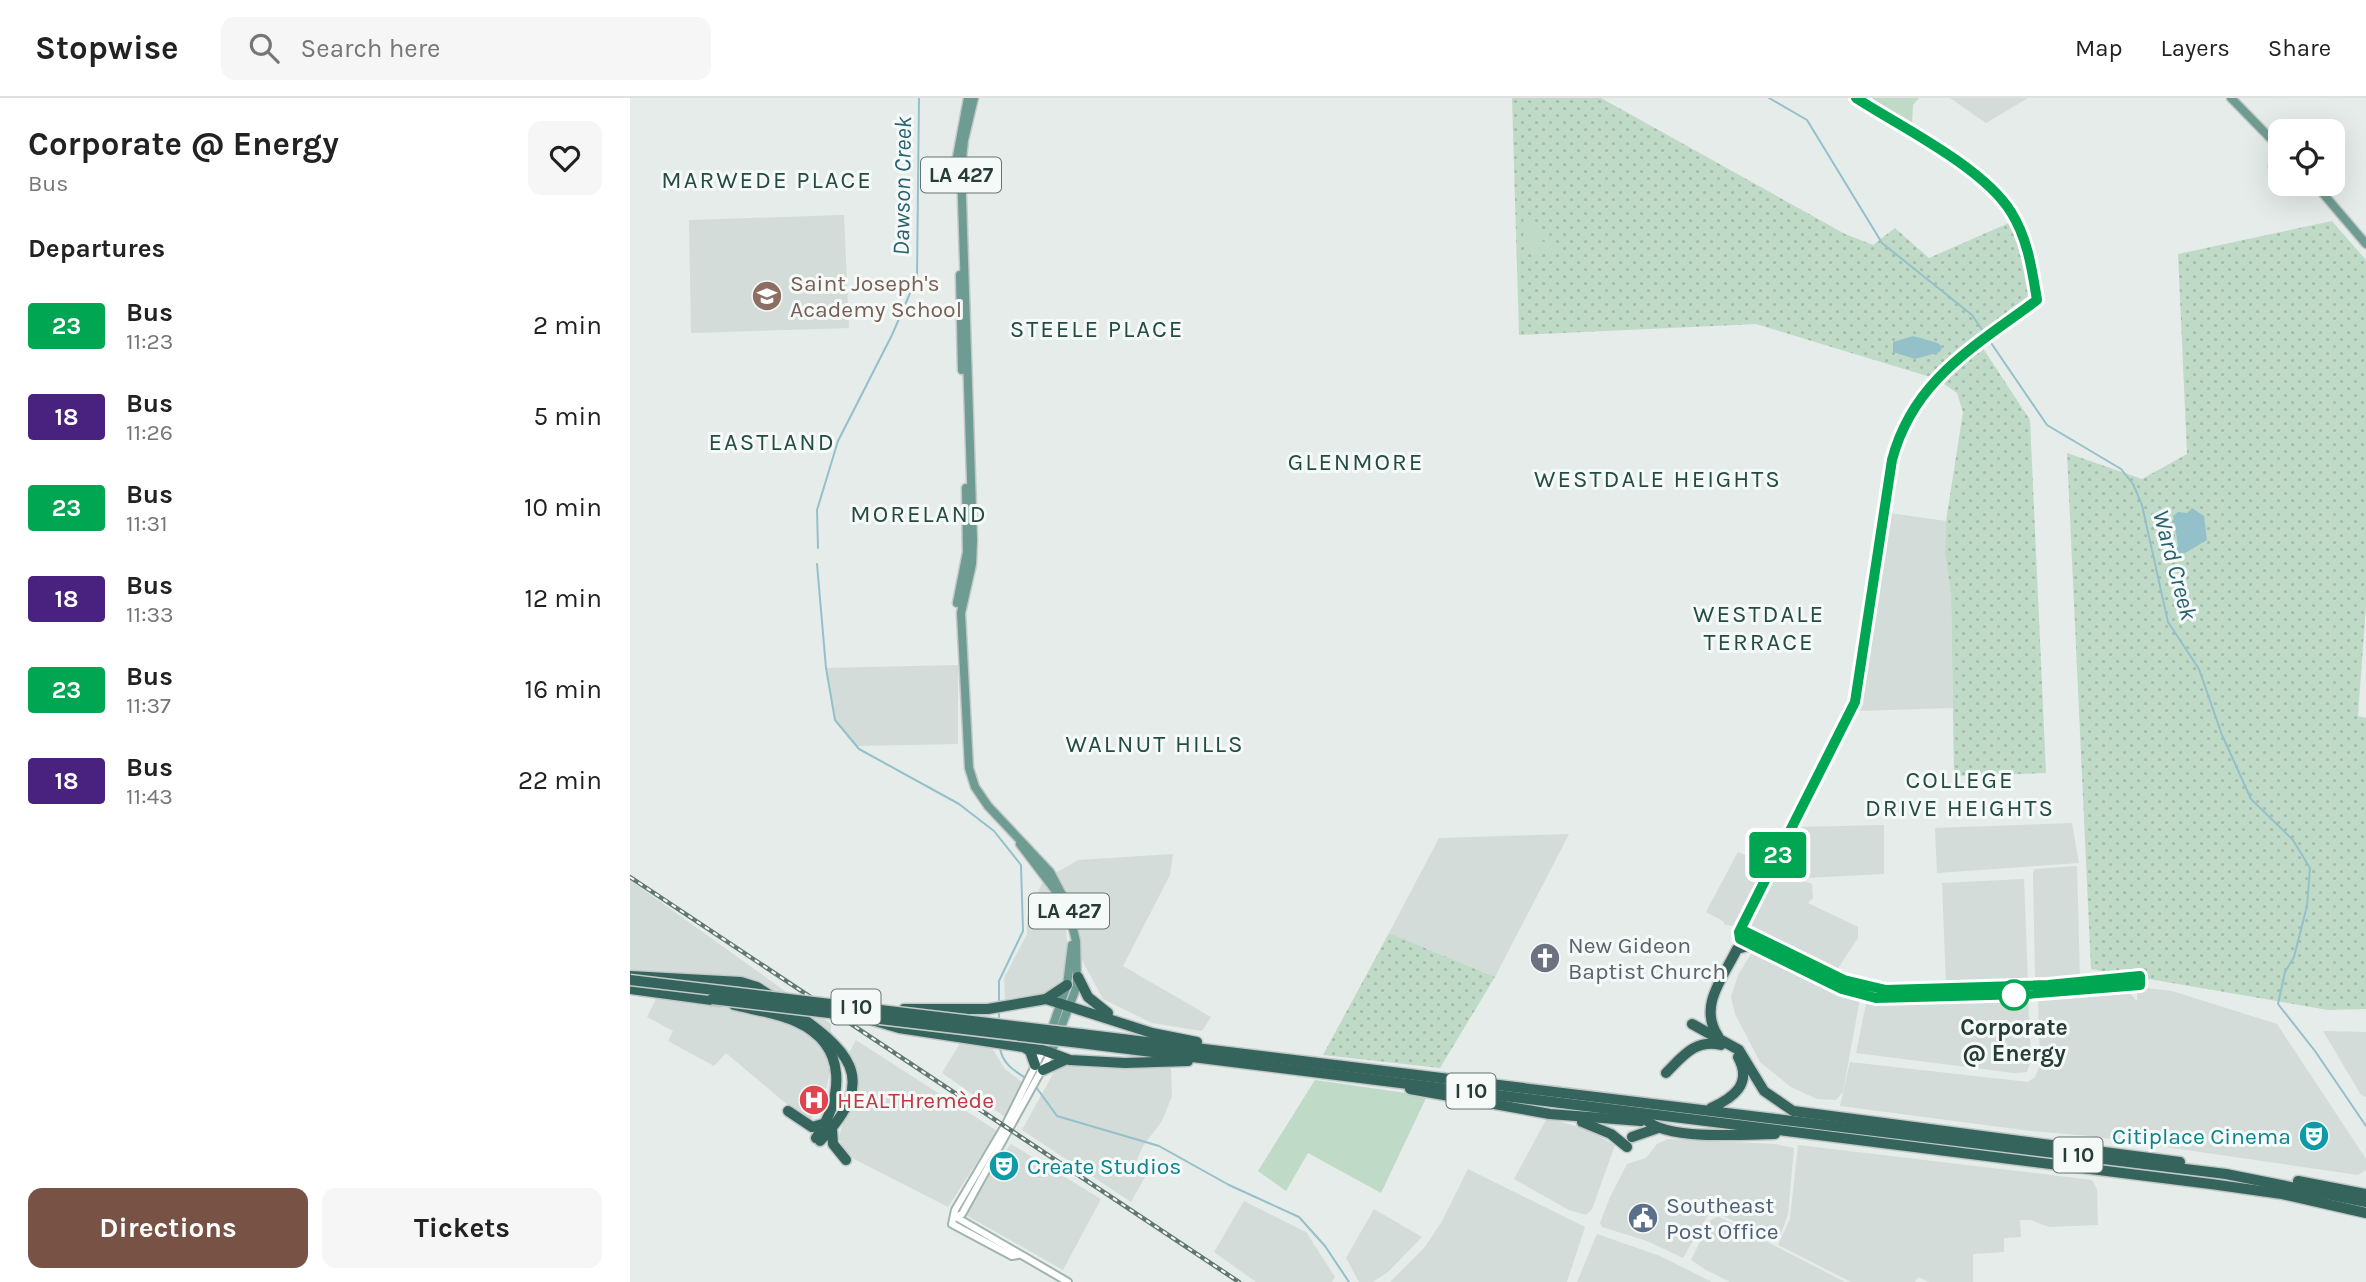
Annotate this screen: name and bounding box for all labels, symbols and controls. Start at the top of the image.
search box [221,17,711,80]
text: Stopwise [35,29,179,67]
icon: search [245,29,283,67]
text: Search here [301,33,440,64]
text: Map [2075,34,2123,62]
text: Layers [2161,34,2230,62]
text: Share [2268,34,2331,62]
water label: Dawson Creek [887,115,917,256]
map controls [2268,119,2345,196]
button: locate [2268,119,2345,196]
button: heart [528,121,602,195]
text: Corporate @ Energy [28,125,339,163]
road number: LA 427 [921,158,1001,192]
district label: MARWEDE PLACE [661,166,873,194]
text: Bus [28,170,68,197]
text: Departures [28,233,165,264]
place label: Saint Joseph's Academy School [790,270,962,323]
school or university icon: Saint Joseph's Academy School [750,279,784,313]
text: Bus [126,297,173,328]
text: 2 min [533,310,602,341]
text: 23 [52,312,81,340]
district label: STEELE PLACE [1010,315,1184,343]
text: 11:23 [126,328,173,355]
text: Bus [126,388,173,419]
text: 5 min [533,401,602,432]
text: 18 [54,403,79,431]
text: 11:26 [126,419,173,446]
district label: EASTLAND [708,428,836,456]
district label: GLENMORE [1288,448,1424,476]
district label: WESTDALE HEIGHTS [1534,465,1782,493]
text: Bus [126,479,173,510]
text: 10 min [524,492,602,523]
text: 23 [52,494,81,522]
district label: MORELAND [850,500,988,528]
water label: Ward Creek [2147,507,2203,624]
text: 11:31 [126,510,168,537]
text: Bus [126,570,173,601]
text: 12 min [524,583,602,614]
text: 18 [54,585,79,613]
district label: WESTDALE TERRACE [1693,600,1825,656]
text: 11:33 [126,601,174,628]
text: Bus [126,661,173,692]
text: 16 min [525,674,602,705]
text: 23 [52,676,81,704]
text: 11:37 [126,692,171,719]
district label: WALNUT HILLS [1065,730,1245,758]
text: Bus [126,752,173,783]
text: 22 min [518,765,602,796]
district label: COLLEGE DRIVE HEIGHTS [1865,766,2055,822]
text: 18 [54,767,79,795]
text: 11:43 [126,783,173,810]
line badge: 23 [1746,832,1810,878]
text: 23 [1763,841,1793,869]
road number: LA 427 [1029,894,1109,928]
place label: New Gideon Baptist Church [1568,932,1726,985]
church icon: New Gideon Baptist Church [1528,941,1562,975]
marker: Corporate @ Energy [1999,980,2029,1010]
road number: I 10 [832,990,880,1024]
place label: Corporate @ Energy [1960,1014,2068,1067]
road number: I 10 [1446,1074,1496,1108]
hospital icon: HEALTHremède [797,1083,831,1117]
place label: HEALTHremède [837,1087,994,1114]
theatre icon: Citiplace Cinema [2297,1119,2331,1153]
place label: Citiplace Cinema [2112,1123,2291,1150]
road number: I 10 [2054,1138,2102,1172]
theatre icon: Create Studios [987,1149,1021,1183]
place label: Create Studios [1027,1153,1181,1180]
button: Directions [28,1188,308,1268]
button: Tickets [322,1188,602,1268]
place label: Southeast Post Office [1666,1192,1779,1245]
public building icon: Southeast Post Office [1626,1201,1660,1235]

